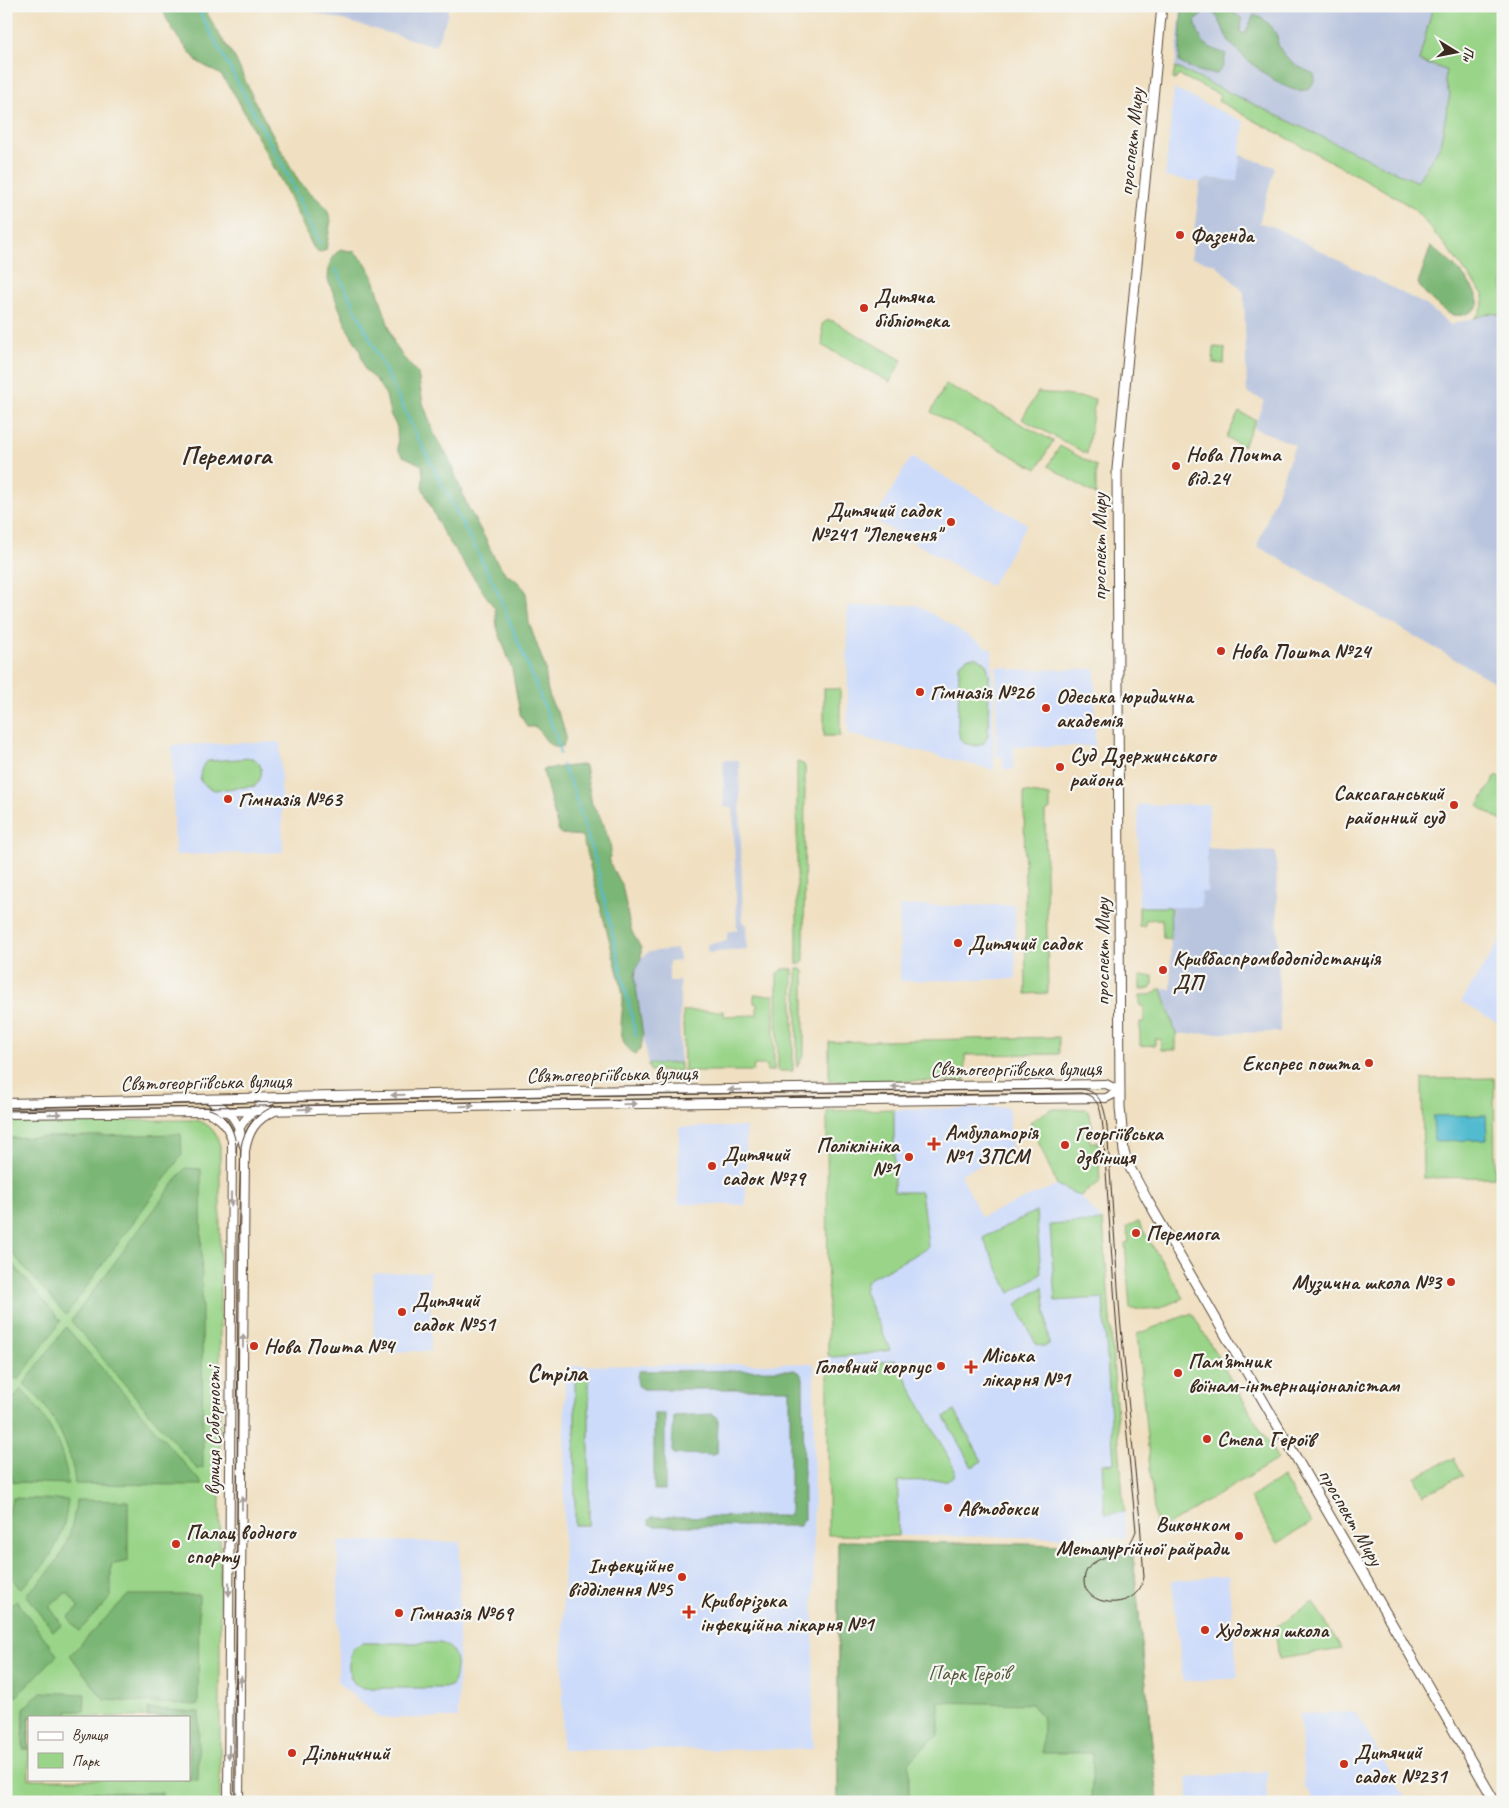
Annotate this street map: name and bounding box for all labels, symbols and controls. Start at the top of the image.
north arrow [1432,28,1482,78]
text: Пн [1459,45,1478,64]
street label: проспект Миру [1112,85,1150,197]
place label: Фазенда [1190,222,1255,249]
marker: Фазенда [1174,229,1186,241]
place label: Дитяча бібліотека [874,283,951,333]
marker: Дитяча бібліотека [858,302,870,314]
district label: Перемога [181,439,273,472]
place label: Нова Почта від.24 [1186,441,1282,491]
marker: Нова Почта від.24 [1170,460,1182,472]
street label: проспект Миру [1086,491,1112,601]
place label: Дитячий садок №241 "Лелеченя" [810,497,946,547]
marker: Дитячий садок №241 "Лелеченя" [945,516,957,528]
place label: Нова Пошта №24 [1231,638,1373,664]
marker: Нова Пошта №24 [1215,645,1227,657]
place label: Гімназія №26 [930,679,1036,705]
place label: Одеська юридична академія [1056,683,1195,733]
marker: Гімназія №26 [914,686,926,698]
marker: Одеська юридична академія [1040,702,1052,714]
place label: Суд Дзержинського района [1070,742,1219,792]
marker: Суд Дзержинського района [1054,761,1066,773]
place label: Саксаганський районний суд [1334,780,1446,830]
place label: Гімназія №63 [238,786,344,812]
marker: Гімназія №63 [222,793,234,805]
marker: Саксаганський районний суд [1448,799,1460,811]
street label: проспект Миру [1089,896,1115,1006]
place label: Дитячий садок [968,930,1084,956]
marker: Дитячий садок [952,937,964,949]
place label: Кривбаспромводопідстанція ДП [1173,945,1382,995]
marker: Кривбаспромводопідстанція ДП [1157,964,1169,976]
place label: Експрес пошта [1242,1050,1361,1076]
street label: Святогеоргіївська вулиця [930,1056,1103,1082]
marker: Експрес пошта [1363,1057,1375,1069]
street label: Святогеоргіївська вулиця [526,1059,699,1088]
street label: Святогеоргіївська вулиця [120,1067,293,1096]
one-way arrow [890,1083,906,1091]
one-way arrow [727,1086,743,1094]
one-way arrow [390,1092,406,1100]
one-way arrow [622,1100,638,1108]
one-way arrow [460,1102,476,1110]
one-way arrow [297,1105,313,1113]
one-way arrow [47,1110,63,1118]
place label: Амбулаторія №1 ЗПСМ [945,1119,1039,1169]
place label: Георгіївська дзвіниця [1075,1120,1164,1171]
place label: Поліклініка №1 [816,1132,902,1182]
marker: Амбулаторія №1 ЗПСМ [927,1137,941,1151]
marker: Георгіївська дзвіниця [1059,1139,1071,1151]
place label: Дитячий садок №79 [722,1141,807,1191]
marker: Поліклініка №1 [903,1151,915,1163]
marker: Дитячий садок №79 [706,1160,718,1172]
one-way arrow [227,1192,235,1208]
place label: Перемога [1146,1220,1220,1246]
marker: Перемога [1130,1227,1142,1239]
place label: Музична школа №3 [1292,1269,1444,1296]
marker: Музична школа №3 [1445,1276,1457,1288]
place label: Дитячий садок №51 [412,1287,497,1337]
marker: Дитячий садок №51 [396,1306,408,1318]
one-way arrow [239,1332,247,1348]
place label: Нова Пошта №4 [264,1333,396,1359]
marker: Нова Пошта №4 [248,1340,260,1352]
place label: Міська лікарня №1 [982,1342,1072,1392]
place label: Пам’ятник воїнам-інтернаціоналістам [1188,1348,1400,1398]
place label: Головний корпус [815,1353,932,1380]
district label: Стріла [527,1358,589,1388]
marker: Головний корпус [935,1360,947,1372]
marker: Міська лікарня №1 [964,1360,978,1374]
street label: вулиця Соборності [200,1364,226,1495]
marker: Пам’ятник воїнам-інтернаціоналістам [1172,1367,1184,1379]
place label: Стела Героїв [1217,1426,1319,1452]
marker: Стела Героїв [1201,1433,1213,1445]
street label: проспект Миру [1313,1464,1390,1572]
one-way arrow [238,1495,246,1511]
place label: Автобокси [958,1495,1039,1521]
marker: Автобокси [942,1502,954,1514]
place label: Виконком Металургійної райради [1056,1511,1231,1561]
place label: Палац водного спорту [186,1519,298,1570]
marker: Виконком Металургійної райради [1233,1530,1245,1542]
marker: Палац водного спорту [170,1538,182,1550]
place label: Інфекційне відділення №5 [567,1552,674,1602]
marker: Інфекційне відділення №5 [676,1571,688,1583]
one-way arrow [225,1582,233,1598]
place label: Криворізька інфекційна лікарня №1 [700,1587,876,1637]
place label: Гімназія №69 [409,1600,515,1626]
marker: Криворізька інфекційна лікарня №1 [682,1605,696,1619]
marker: Гімназія №69 [393,1607,405,1619]
place label: Художня школа [1215,1617,1330,1643]
marker: Художня школа [1199,1624,1211,1636]
park label: Парк Героїв [928,1660,1014,1686]
one-way arrow [238,1675,246,1691]
legend [28,1716,190,1780]
text: Вулиця [72,1726,109,1745]
place label: Дитячий садок №231 [1354,1739,1449,1789]
place label: Дільничний [302,1740,392,1766]
one-way arrow [225,1744,233,1760]
marker: Дільничний [286,1747,298,1759]
text: Парк [72,1752,100,1771]
marker: Дитячий садок №231 [1338,1758,1350,1770]

